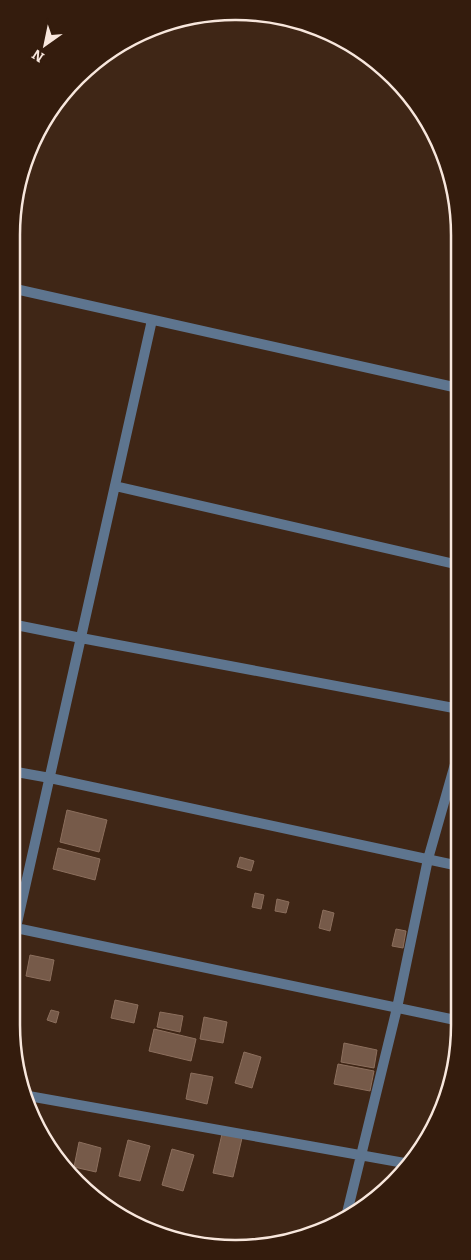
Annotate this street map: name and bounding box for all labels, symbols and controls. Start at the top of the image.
north arrow [20,20,70,70]
text: N [29,45,47,66]

